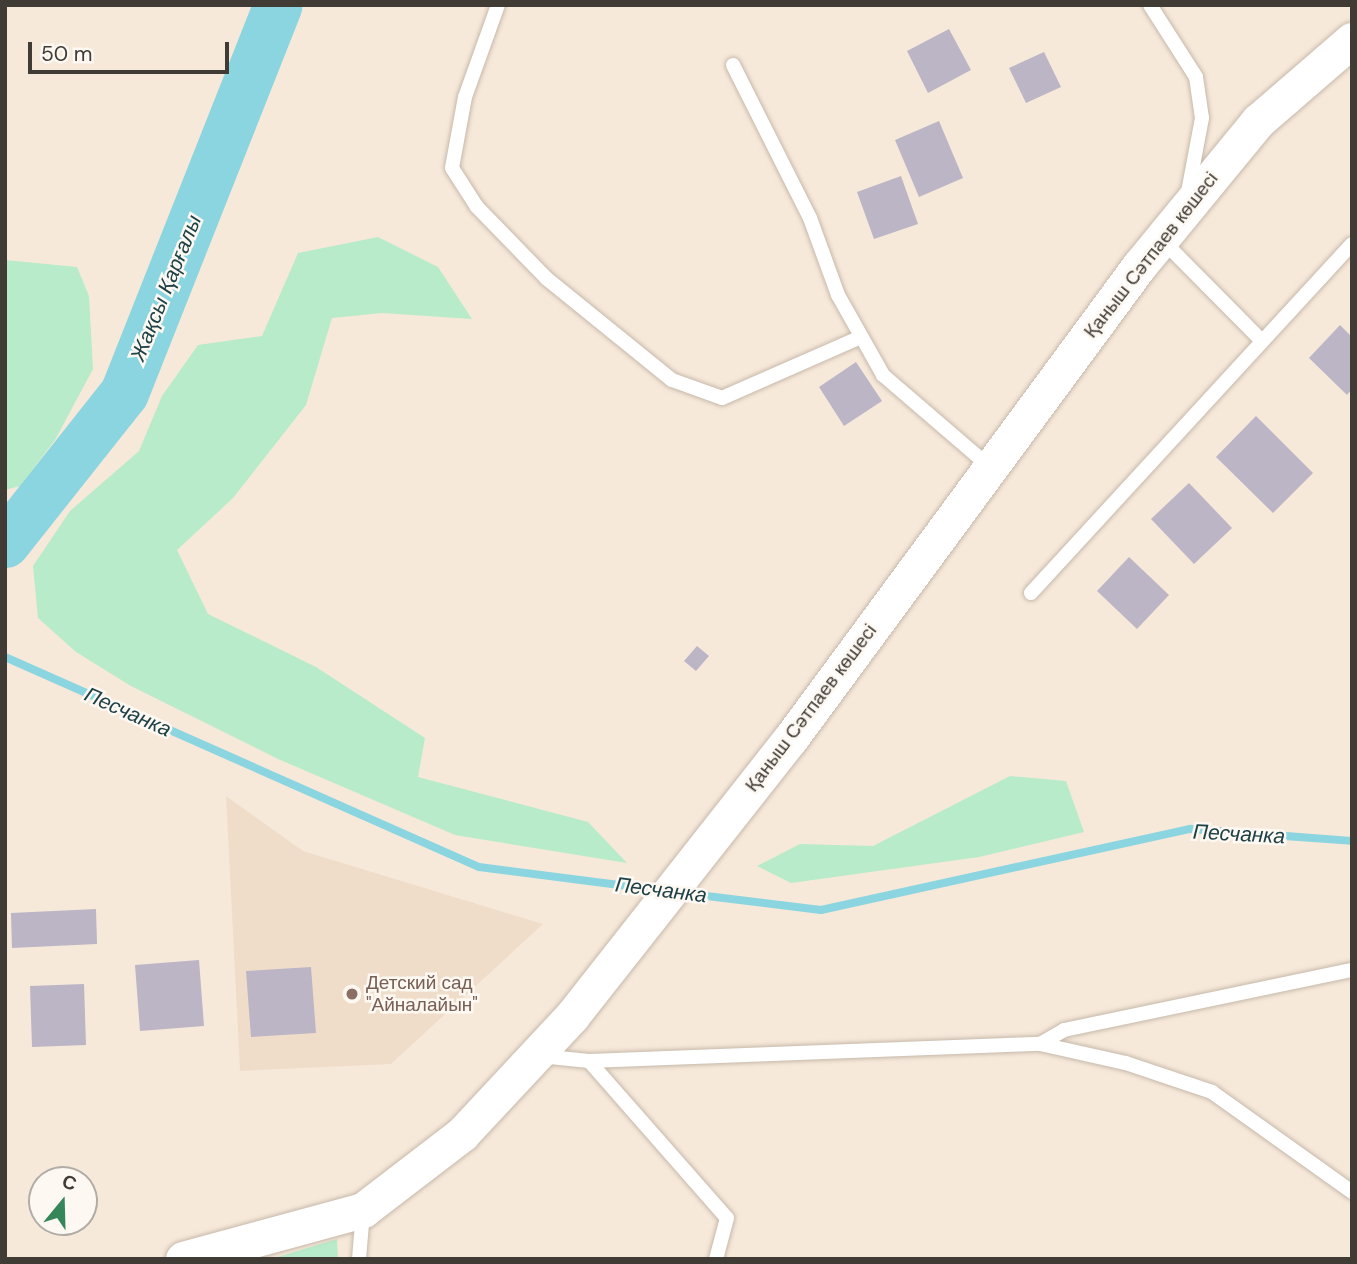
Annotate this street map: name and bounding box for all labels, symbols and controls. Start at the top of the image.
scale bar [32,28,233,72]
text: 50 m [41,40,92,68]
street label: Қаныш Сәтпаев көшесі [1079,168,1223,342]
water label: Жақсы Қарғалы [125,211,207,365]
street label: Қаныш Сәтпаев көшесі [740,620,882,796]
water label: Песчанка [81,682,175,742]
water label: Песчанка [1192,819,1286,849]
water label: Песчанка [614,872,708,908]
place label: Детский сад "Айналайын" [366,972,478,1016]
marker: Детский сад "Айналайын" [344,986,360,1002]
north arrow [28,1166,98,1236]
text: С [59,1169,80,1197]

